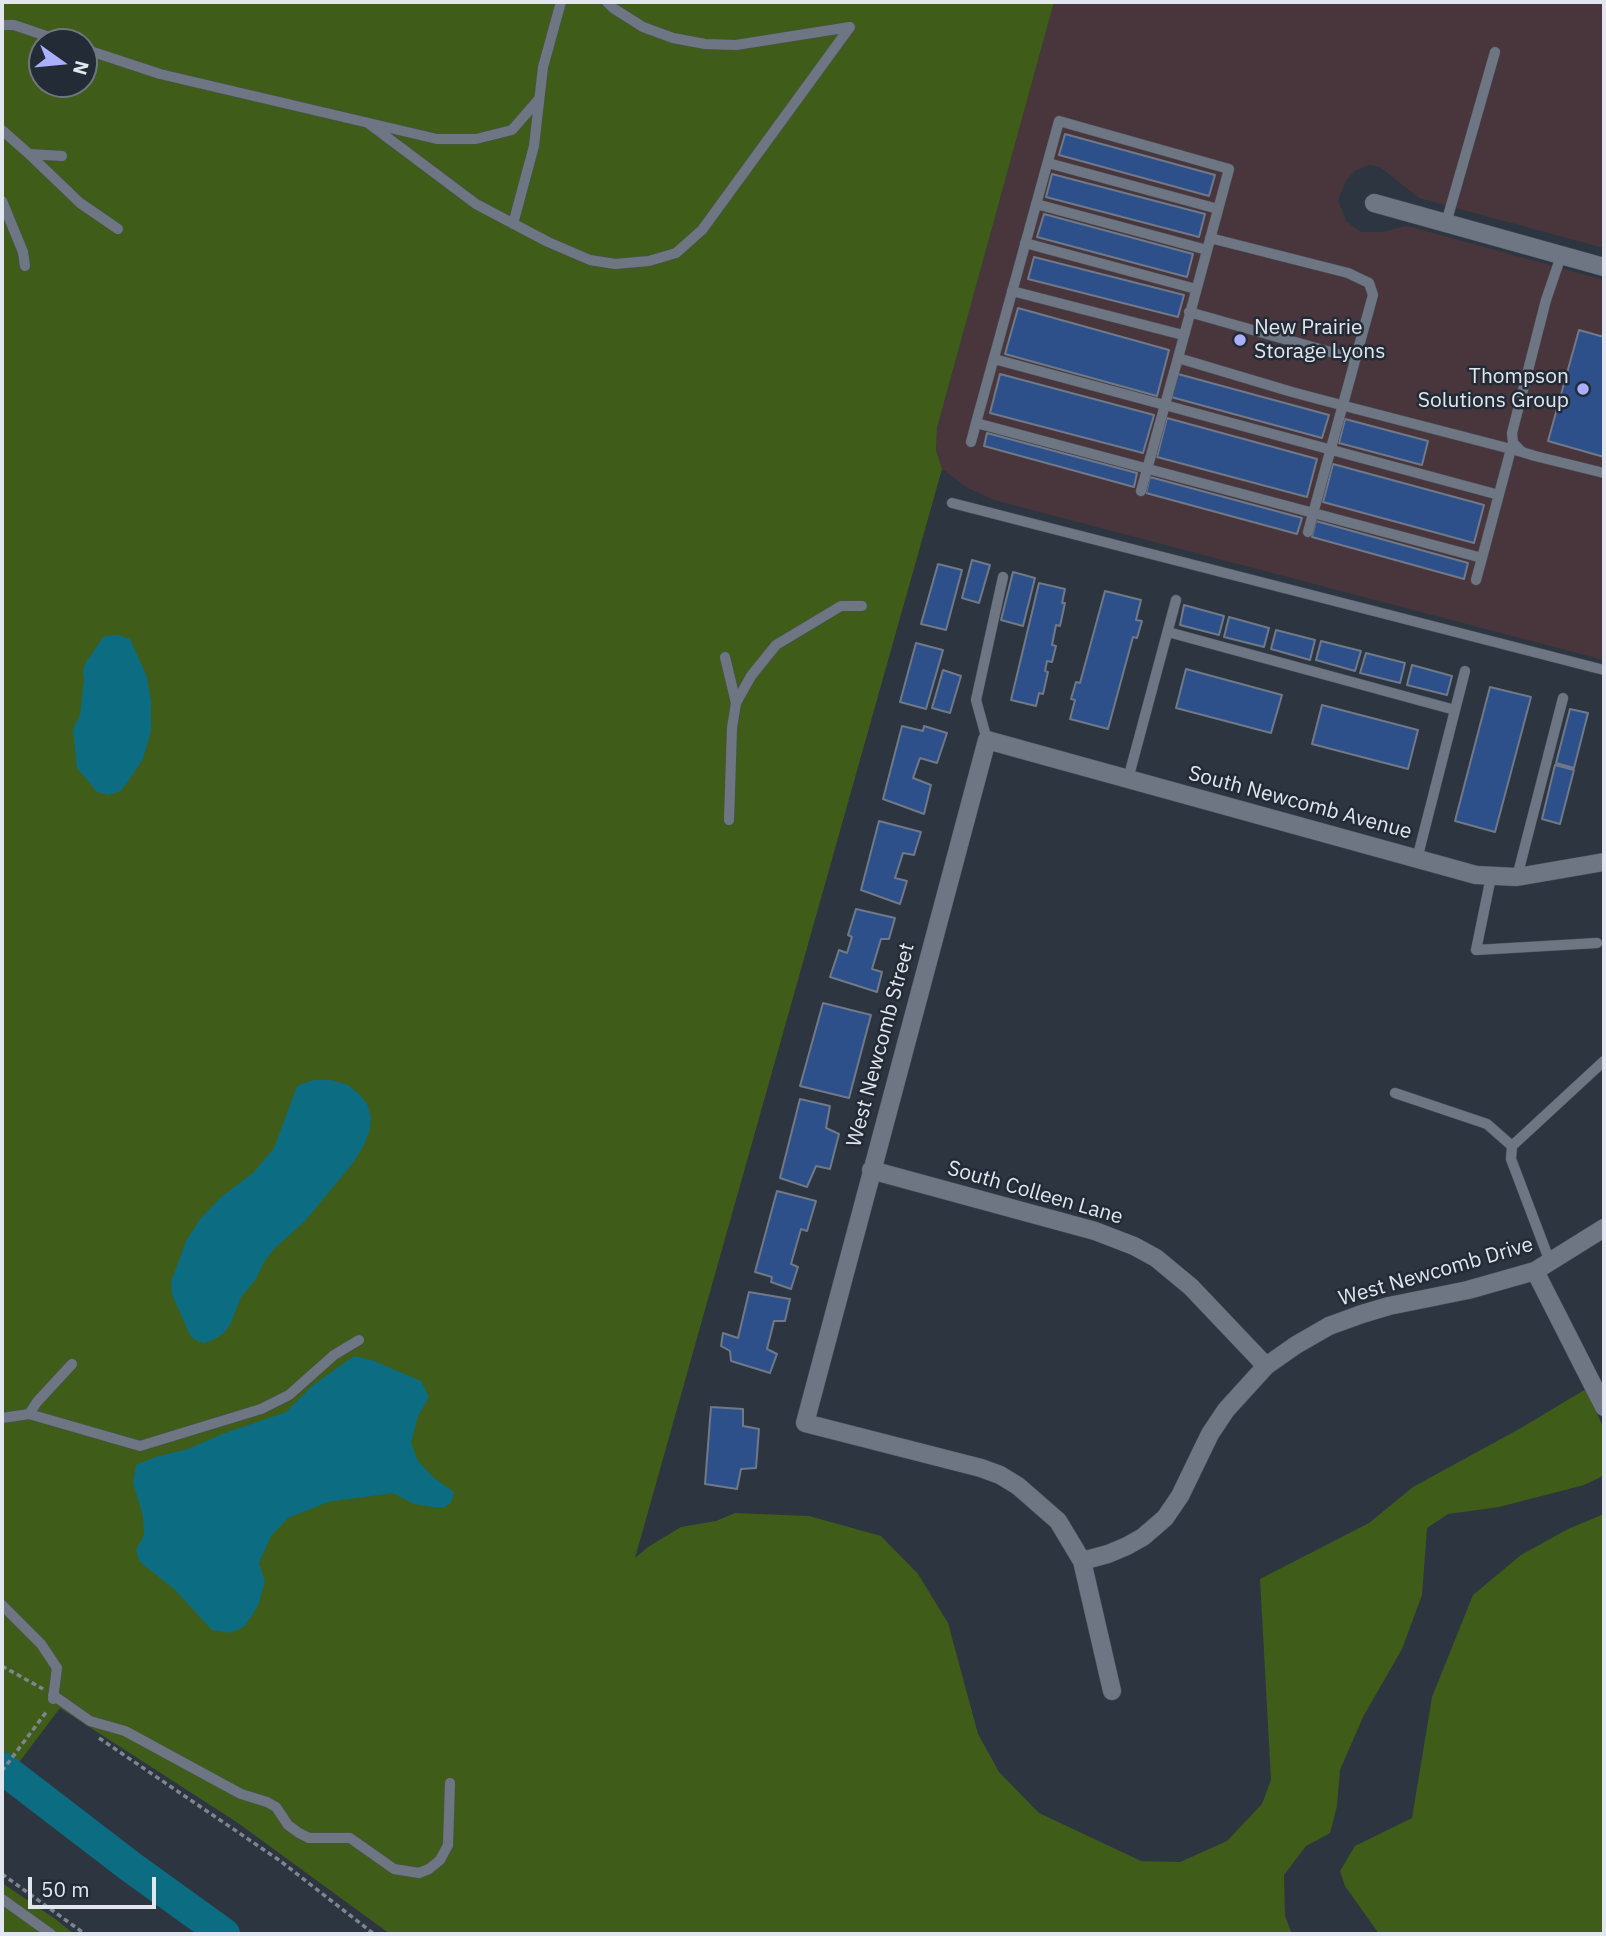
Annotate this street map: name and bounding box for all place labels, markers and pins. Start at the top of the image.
place label: New Prairie Storage Lyons [1254,315,1386,365]
marker: New Prairie Storage Lyons [1232,332,1248,348]
place label: Thompson Solutions Group [1418,364,1569,414]
marker: Thompson Solutions Group [1575,381,1591,397]

